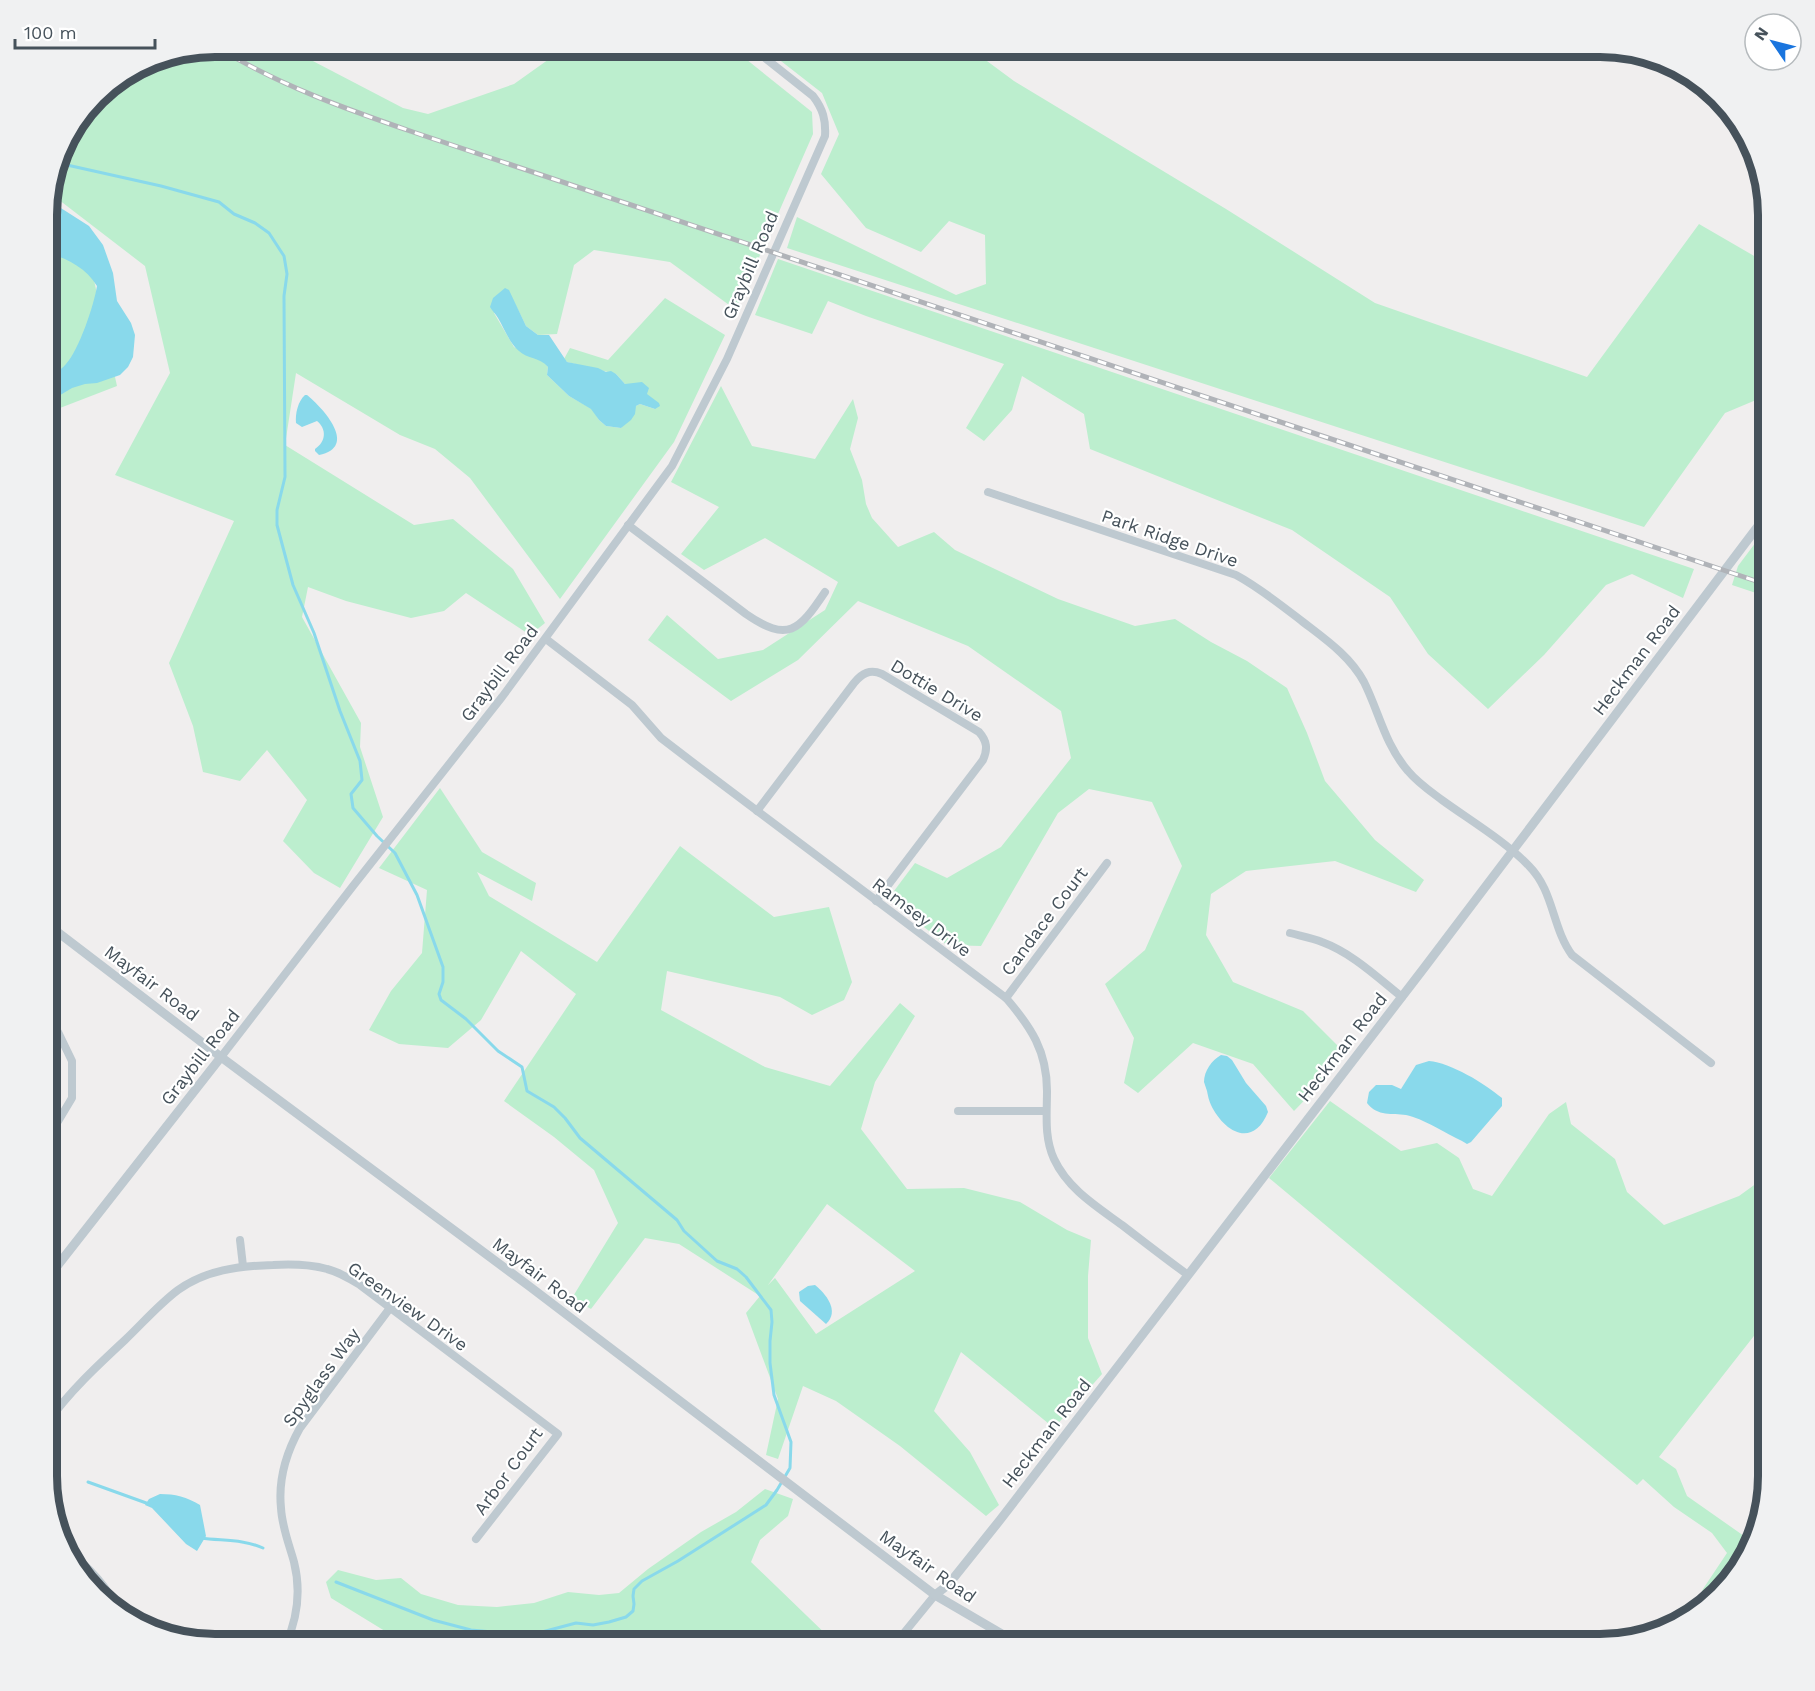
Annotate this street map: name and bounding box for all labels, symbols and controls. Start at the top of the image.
scale bar [15,12,154,50]
north arrow [1743,12,1803,72]
text: 100 m [24,22,77,43]
text: N [1750,23,1772,44]
street label: Graybill Road [718,208,782,322]
street label: Park Ridge Drive [1099,505,1241,571]
street label: Heckman Road [1588,601,1684,719]
street label: Graybill Road [456,621,542,725]
street label: Dottie Drive [887,654,987,726]
street label: Candace Court [996,862,1092,979]
street label: Ramsey Drive [868,873,976,961]
street label: Mayfair Road [101,941,203,1025]
street label: Heckman Road [1293,988,1391,1106]
street label: Graybill Road [156,1005,244,1109]
street label: Mayfair Road [489,1233,591,1317]
street label: Greenview Drive [344,1257,472,1355]
street label: Spyglass Way [278,1323,364,1431]
street label: Heckman Road [997,1374,1095,1492]
street label: Arbor Court [469,1423,547,1519]
street label: Mayfair Road [876,1525,980,1607]

